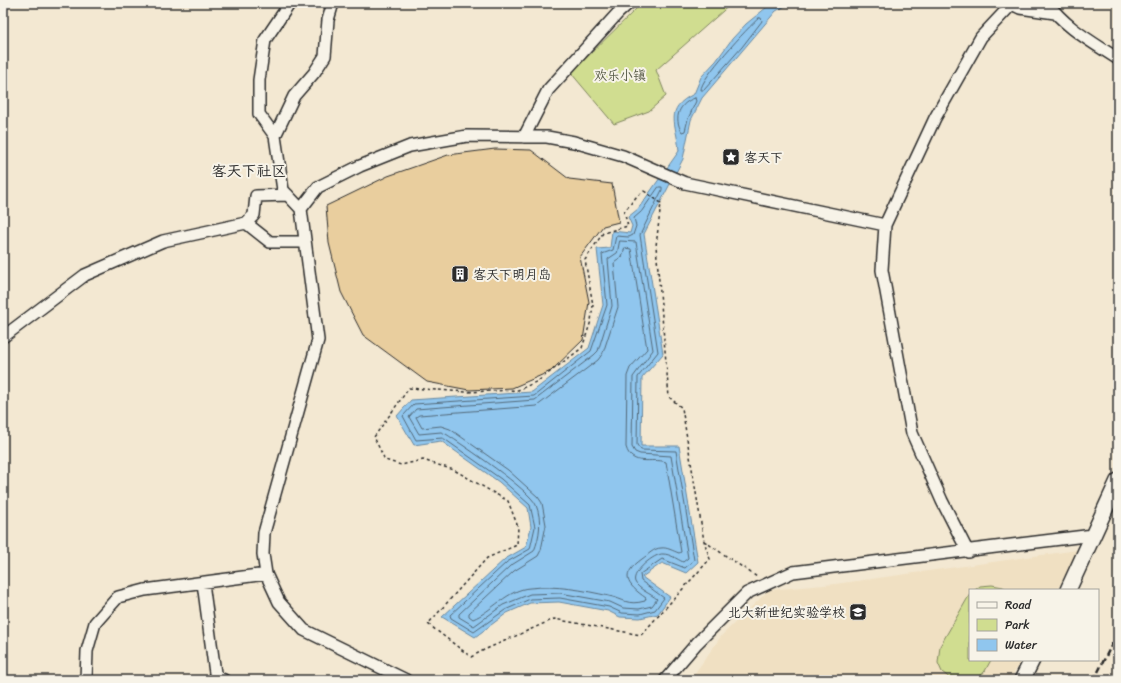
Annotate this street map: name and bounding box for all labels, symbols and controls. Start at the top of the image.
park label: 欢乐小镇 [594,64,646,87]
place label: 客天下 [744,146,783,169]
place icon: 客天下 [721,147,741,167]
district label: 客天下社区 [211,158,287,184]
place label: 客天下明月岛 [473,263,551,286]
building icon: 客天下明月岛 [450,264,470,284]
legend [969,589,1099,661]
text: Road [1005,594,1032,616]
place label: 北大新世纪实验学校 [728,601,845,624]
school or university icon: 北大新世纪实验学校 [848,602,868,622]
text: Park [1005,614,1030,636]
text: Water [1005,634,1038,656]

